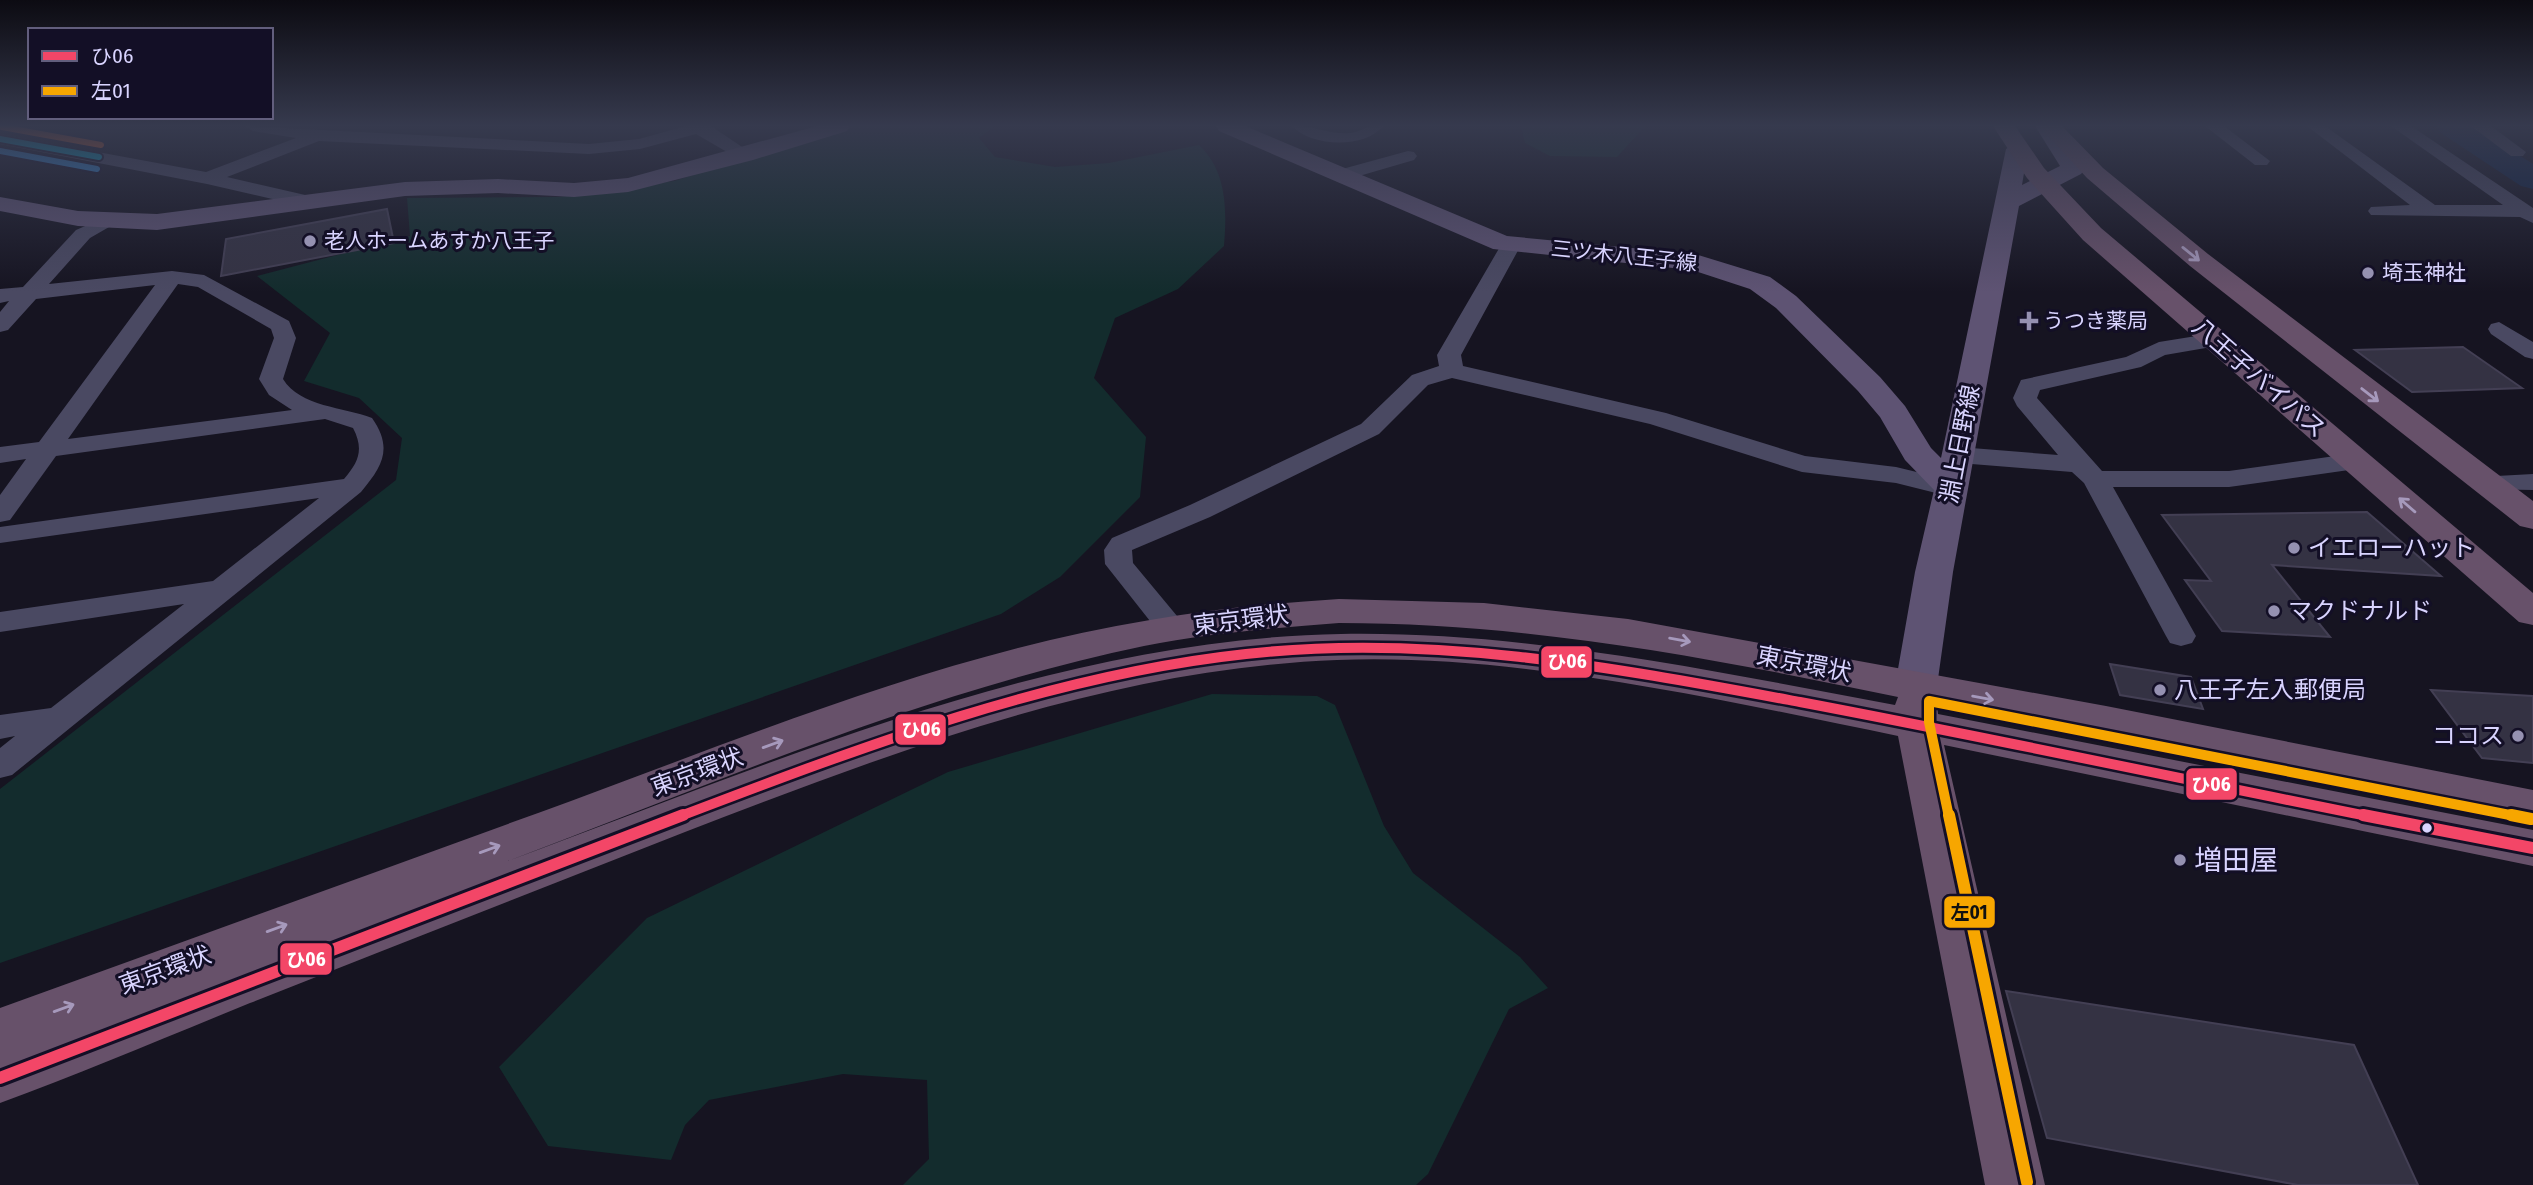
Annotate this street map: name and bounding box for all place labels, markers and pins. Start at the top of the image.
place label: 老人ホームあすか八王子 [324,228,554,254]
marker: 老人ホームあすか八王子 [302,233,318,249]
place label: 埼玉神社 [2382,260,2466,286]
marker: 埼玉神社 [2360,265,2376,281]
place label: うつき薬局 [2043,308,2148,334]
marker: うつき薬局 [2021,313,2037,329]
place label: イエローハット [2308,534,2475,562]
marker: イエローハット [2286,540,2302,556]
place label: マクドナルド [2288,597,2432,625]
marker: マクドナルド [2266,603,2282,619]
place label: 八王子左入郵便局 [2174,676,2366,704]
marker: 八王子左入郵便局 [2152,682,2168,698]
place label: ココス [2432,722,2504,750]
marker: ココス [2510,728,2526,744]
unlabelled marker [2420,821,2434,835]
place label: 増田屋 [2194,844,2278,877]
marker: 増田屋 [2172,852,2188,868]

